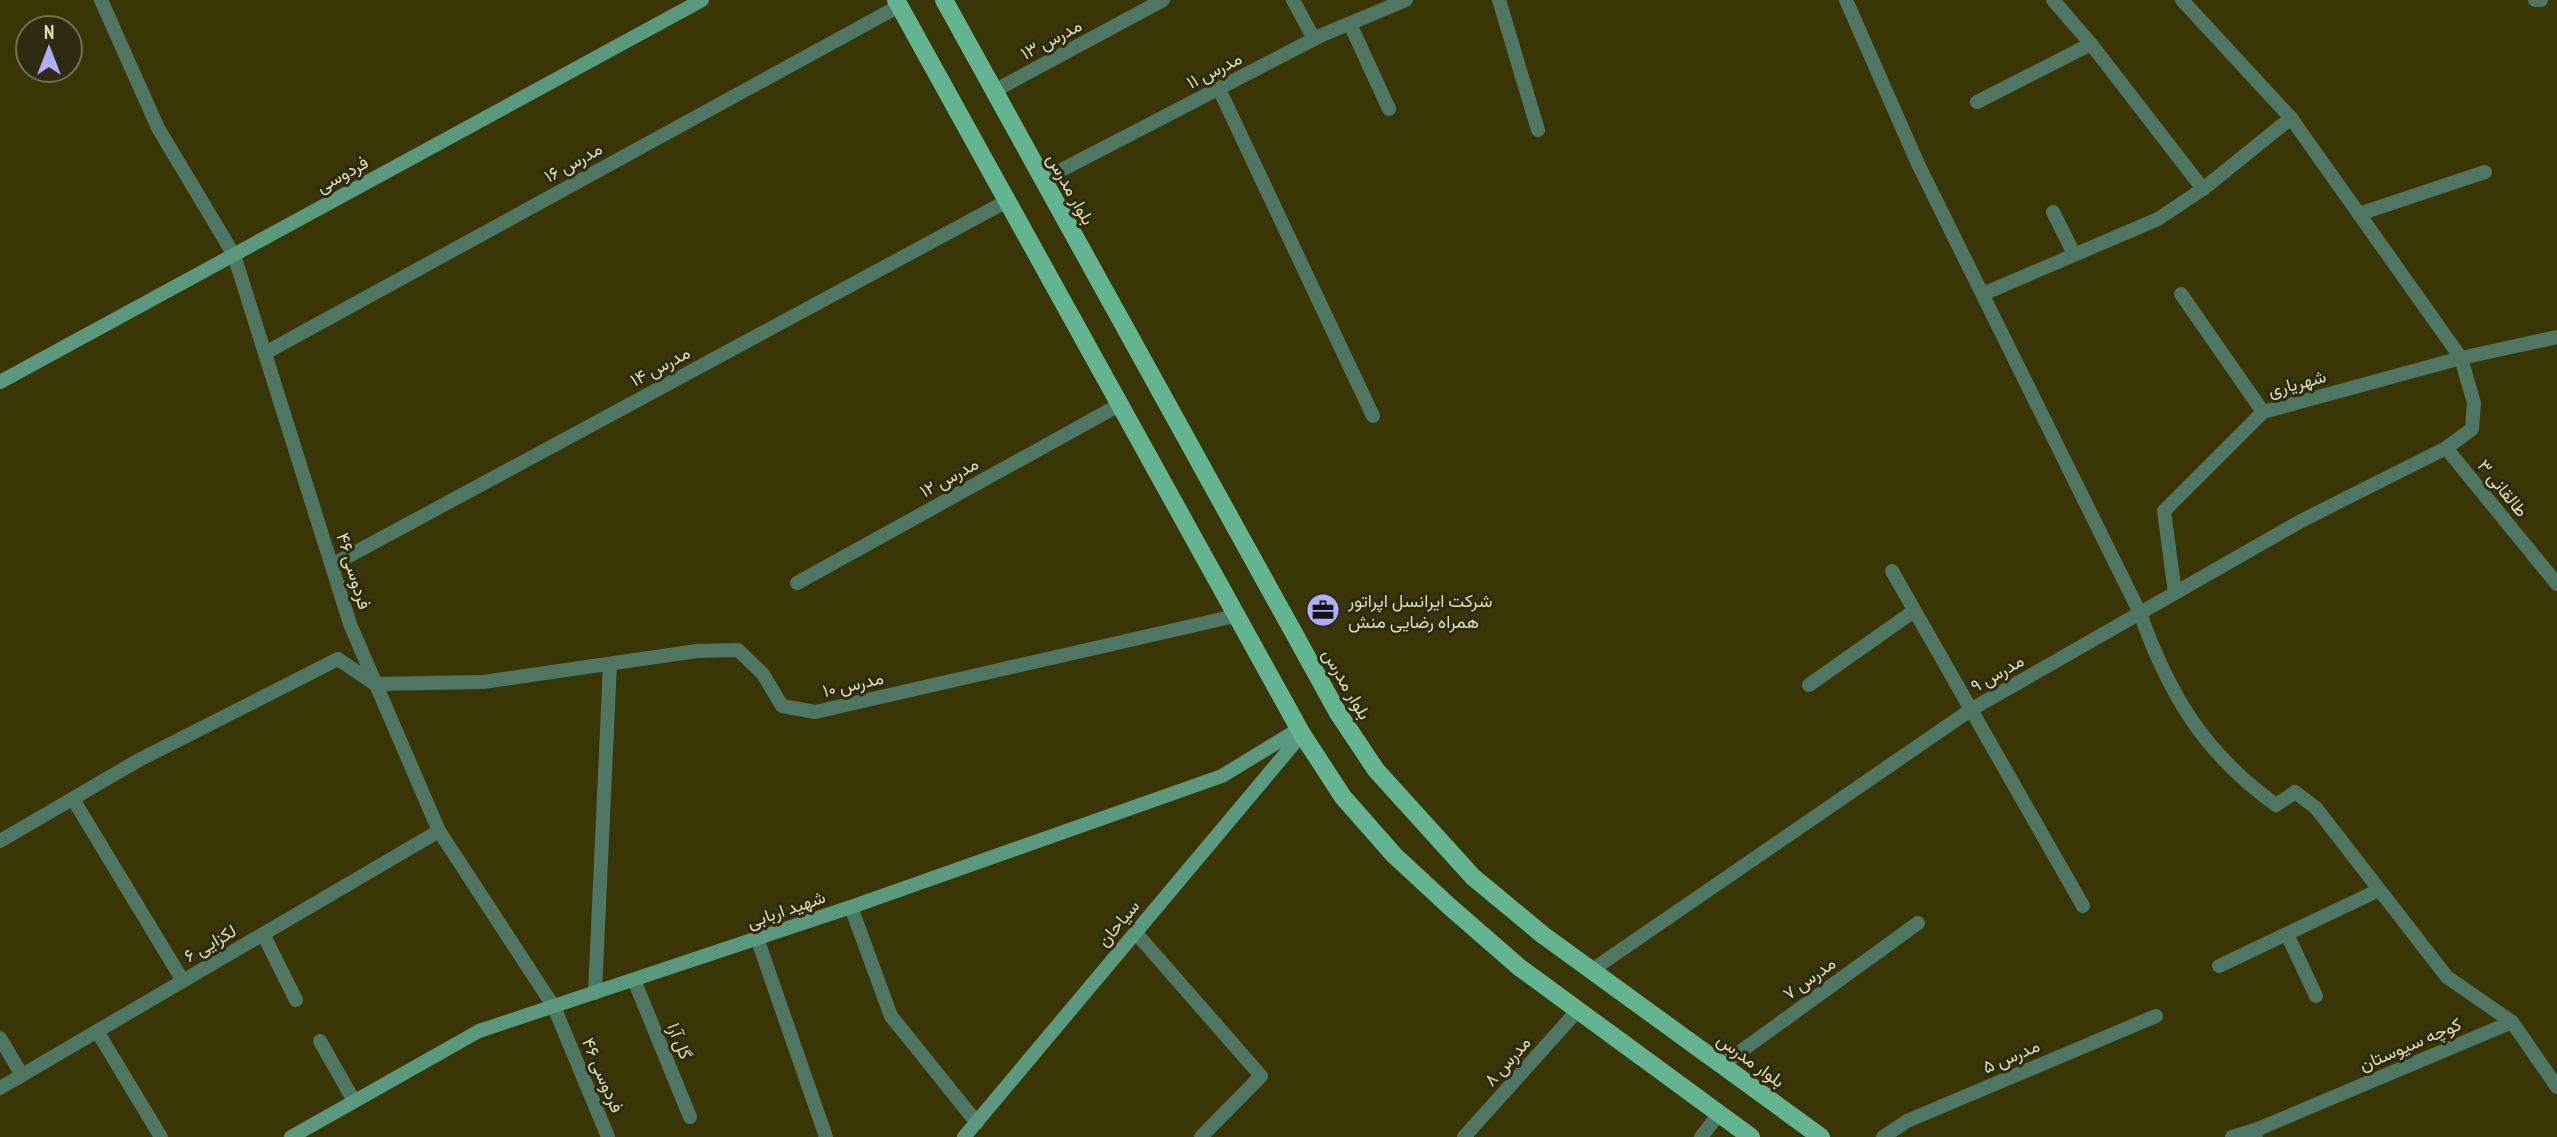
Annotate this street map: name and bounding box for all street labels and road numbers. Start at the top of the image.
street label: مدرس ۱۳ [1016,13,1086,65]
street label: مدرس ۱۱ [1182,46,1246,94]
street label: مدرس ۱۶ [540,137,606,187]
street label: بلوار مدرس [1042,149,1100,229]
street label: فردوسی [312,150,372,198]
street label: مدرس ۱۴ [626,341,694,391]
street label: شهریاری [2265,364,2329,402]
street label: مدرس ۱۲ [916,452,982,502]
street label: طالقانی ۳ [2473,454,2533,522]
street label: فردوسی ۴۶ [331,530,377,612]
street label: بلوار مدرس [1317,644,1377,724]
street label: مدرس ۹ [1966,649,2028,697]
street label: مدرس ۱۰ [820,666,886,702]
street label: شهید اربابی [744,885,828,933]
street label: سیاحان [1092,895,1144,951]
street label: لکزایی ۶ [180,919,240,967]
street label: مدرس ۷ [1778,951,1840,1005]
street label: کوچه سیوستان [2355,1012,2465,1077]
street label: گل آرا [662,1019,698,1063]
street label: بلوار مدرس [1713,1028,1789,1092]
street label: مدرس ۸ [1479,1031,1535,1091]
street label: فردوسی ۴۶ [577,1034,629,1116]
street label: مدرس ۵ [1979,1034,2043,1078]

